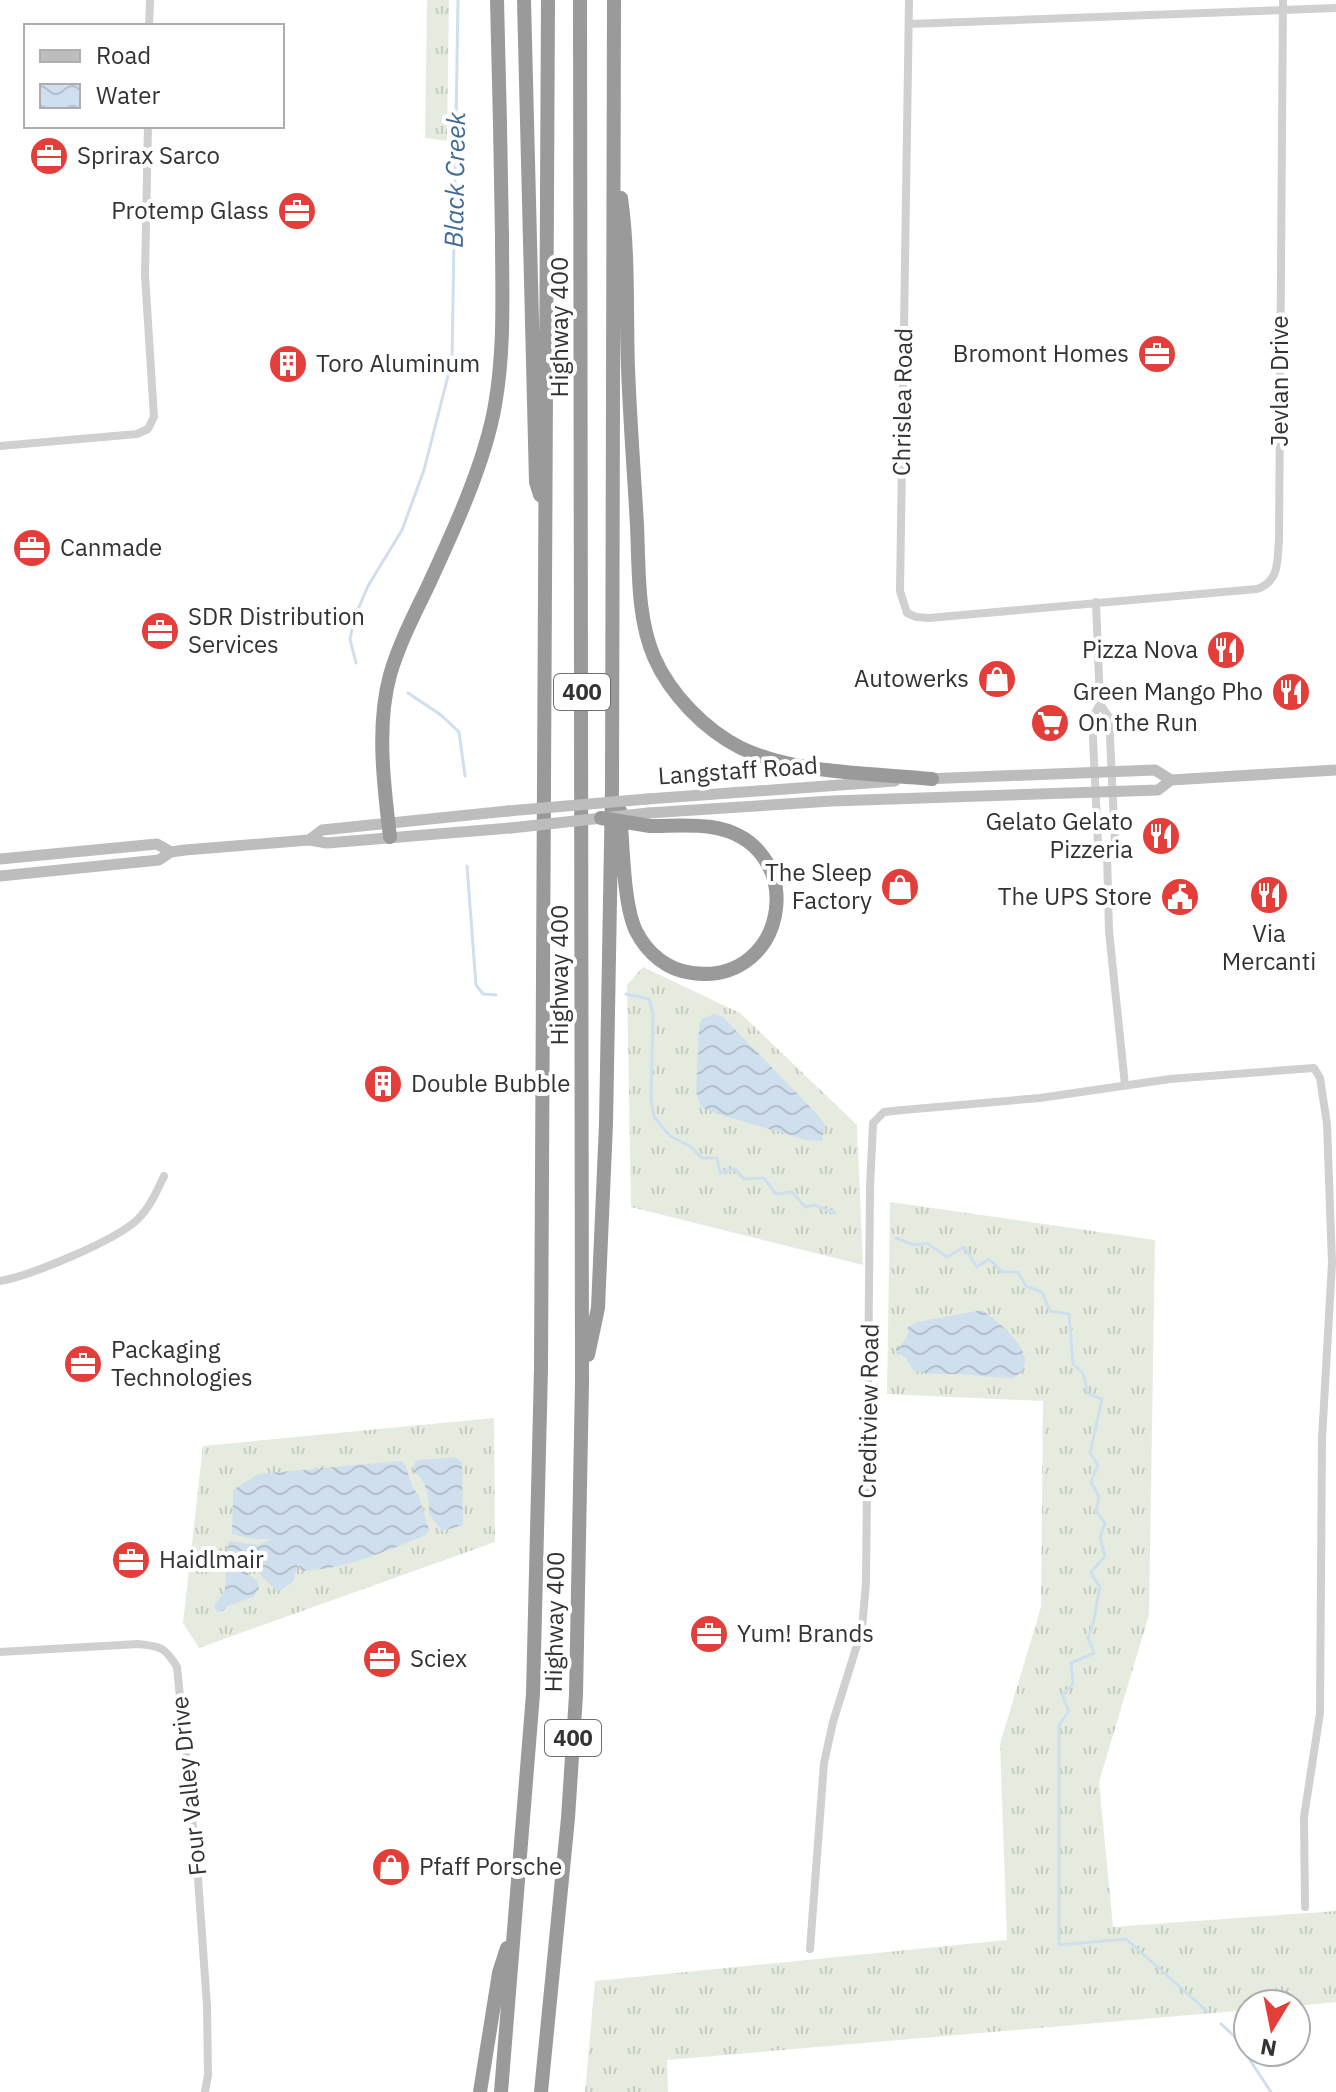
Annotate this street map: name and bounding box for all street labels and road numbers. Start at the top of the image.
street label: Highway 400 [543,257,575,397]
street label: Jevlan Drive [1263,315,1295,447]
street label: Chrislea Road [885,328,919,476]
road number: 400 [554,674,610,710]
street label: Langstaff Road [657,748,819,792]
street label: Highway 400 [543,905,575,1045]
street label: Creditview Road [850,1323,886,1499]
street label: Highway 400 [537,1551,571,1693]
street label: Four Valley Drive [163,1695,213,1877]
road number: 400 [545,1720,601,1756]

